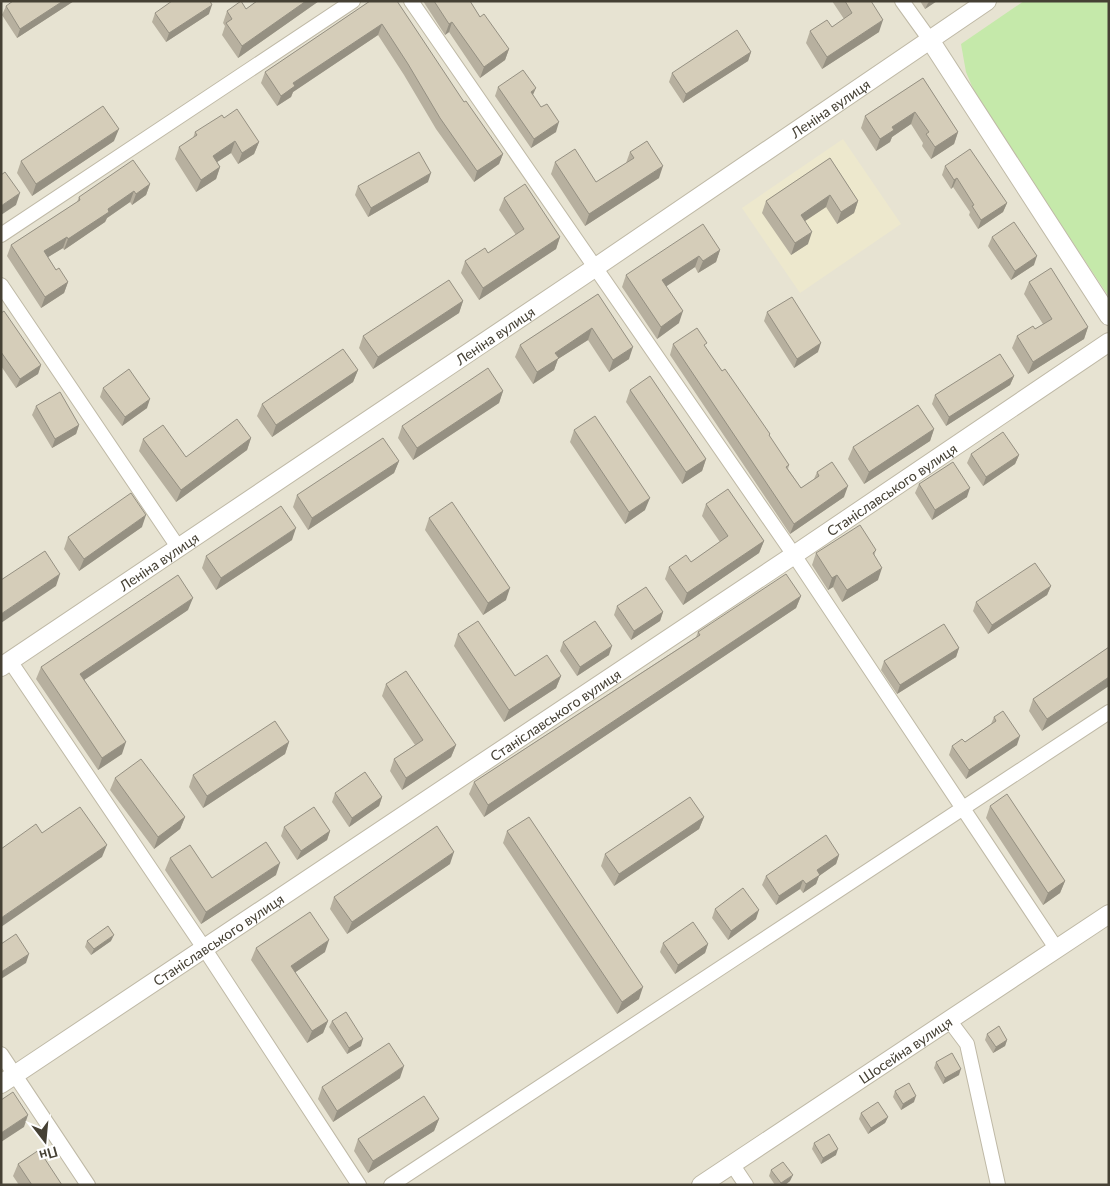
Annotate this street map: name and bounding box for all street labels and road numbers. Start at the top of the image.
street label: Леніна вулиця [786,75,873,141]
street label: Леніна вулиця [451,302,538,368]
street label: Станіславського вулиця [823,439,960,539]
street label: Леніна вулиця [115,528,202,594]
street label: Станіславського вулиця [486,665,624,764]
street label: Станіславського вулиця [150,890,287,989]
street label: Шосейна вулиця [855,1012,955,1086]

